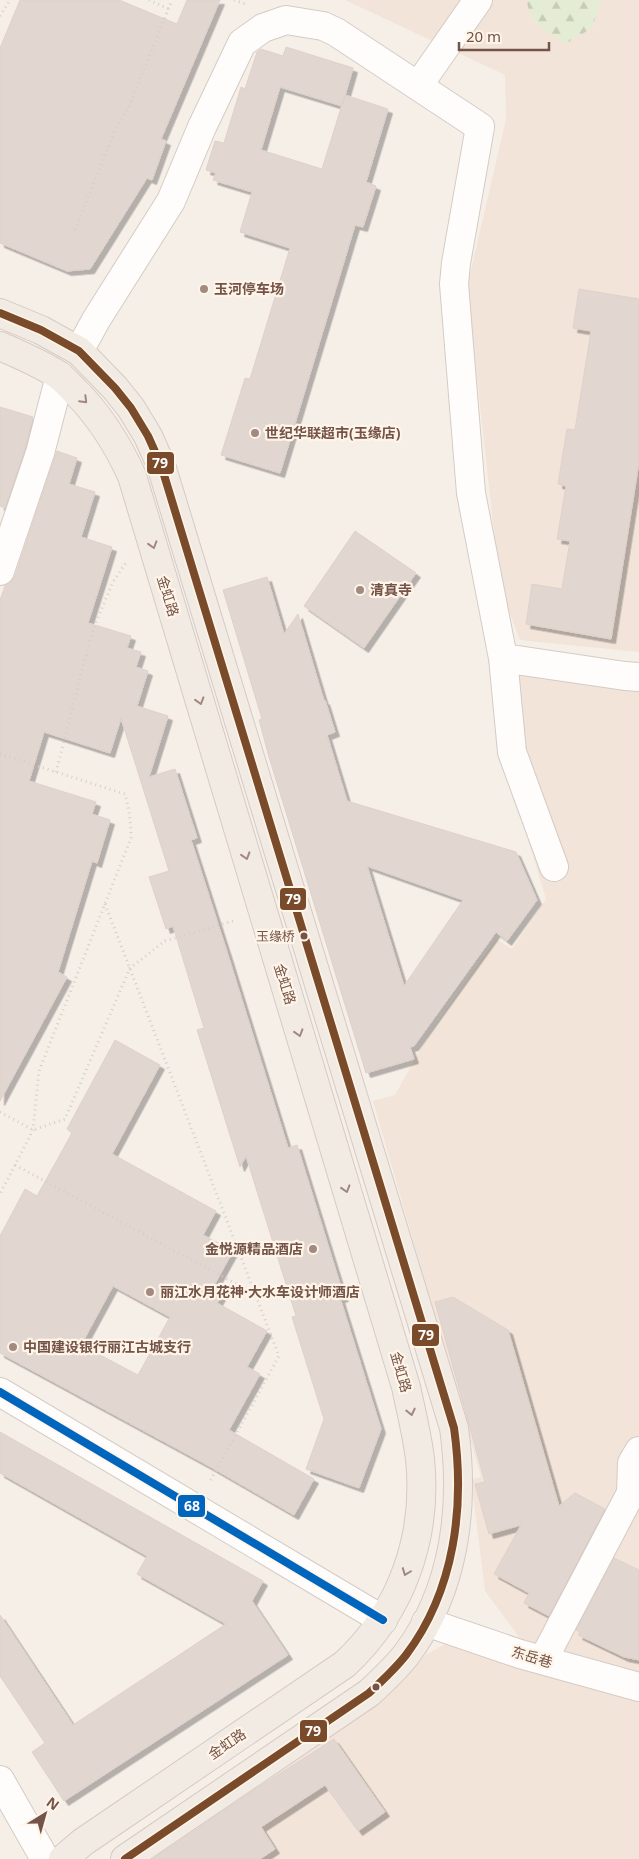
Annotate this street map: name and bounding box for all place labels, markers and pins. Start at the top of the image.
place label: 玉河停车场 [214,279,284,298]
marker: 玉河停车场 [198,283,210,295]
place label: 世纪华联超市(玉缘店) [265,423,401,442]
marker: 世纪华联超市(玉缘店) [249,427,261,439]
place label: 清真寺 [370,580,412,599]
marker: 清真寺 [354,584,366,596]
place label: 玉缘桥 [256,927,295,945]
marker: 玉缘桥 [299,931,309,941]
place label: 金悦源精品酒店 [205,1239,303,1258]
marker: 金悦源精品酒店 [307,1243,319,1255]
place label: 丽江水月花神·大水车设计师酒店 [160,1282,360,1301]
marker: 丽江水月花神·大水车设计师酒店 [144,1286,156,1298]
place label: 中国建设银行丽江古城支行 [23,1337,191,1356]
marker: 中国建设银行丽江古城支行 [7,1341,19,1353]
unlabelled marker [371,1682,381,1692]

